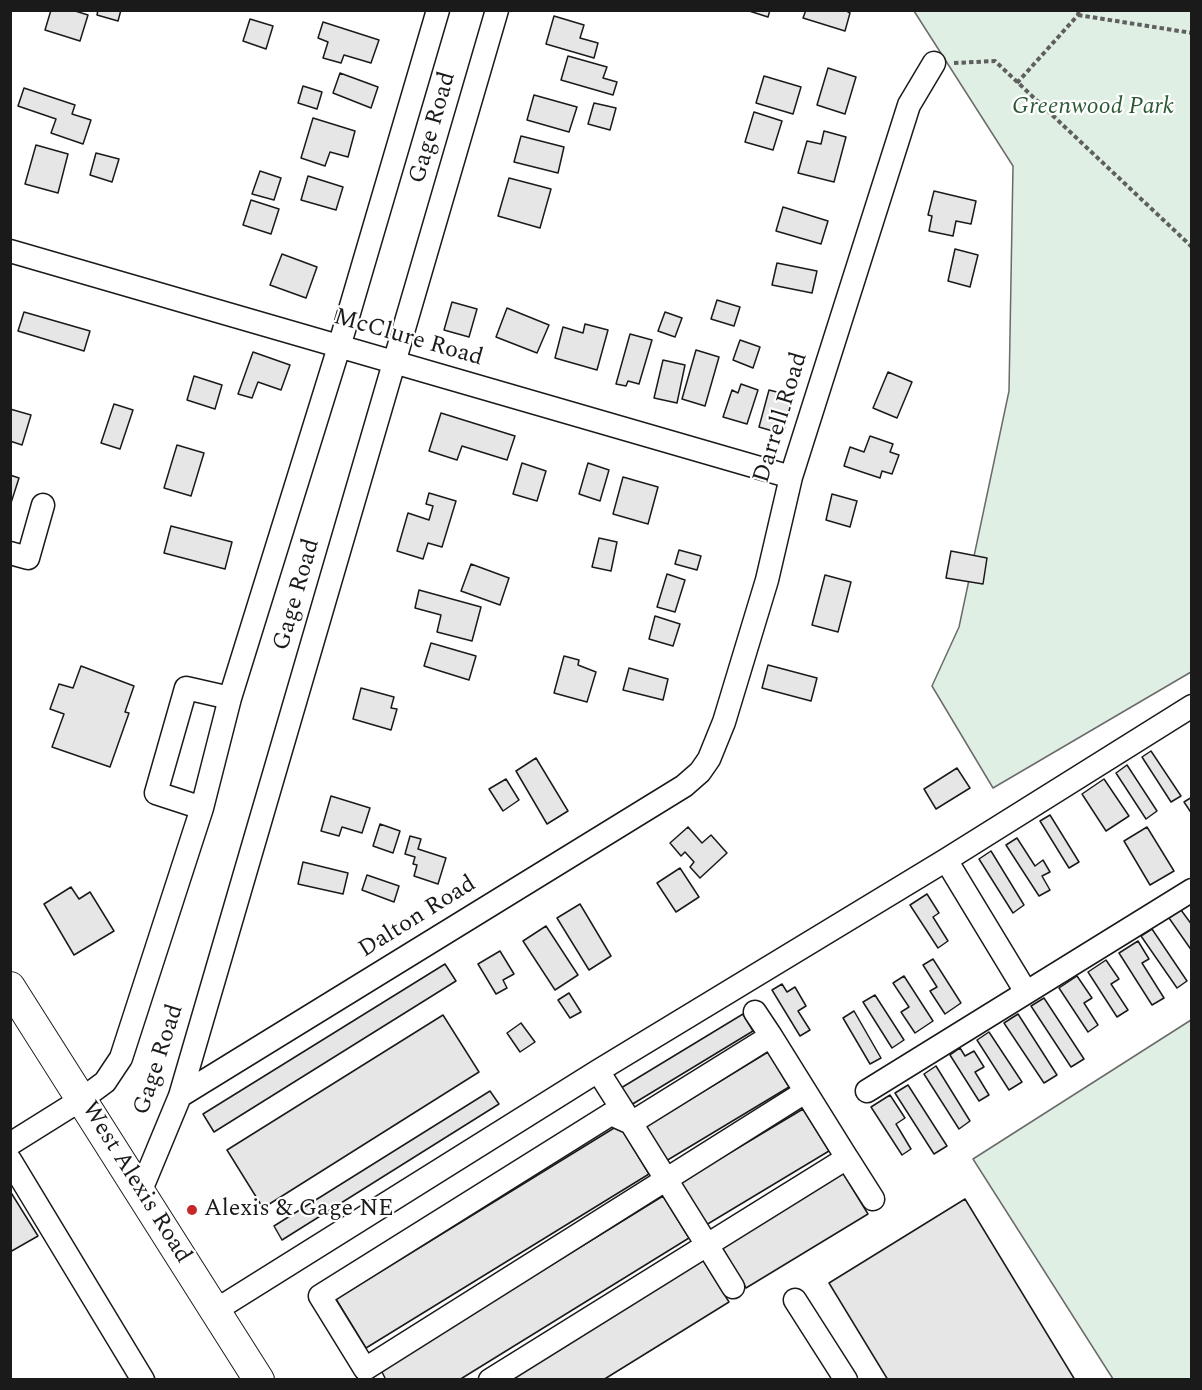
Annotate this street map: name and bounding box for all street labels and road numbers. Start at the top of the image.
street label: Gage Road [404,69,464,187]
street label: McClure Road [330,304,486,374]
street label: Darrell Road [748,349,816,487]
street label: Gage Road [268,536,328,654]
street label: Dalton Road [354,871,482,965]
street label: Gage Road [129,1001,191,1119]
street label: West Alexis Road [74,1097,196,1269]

